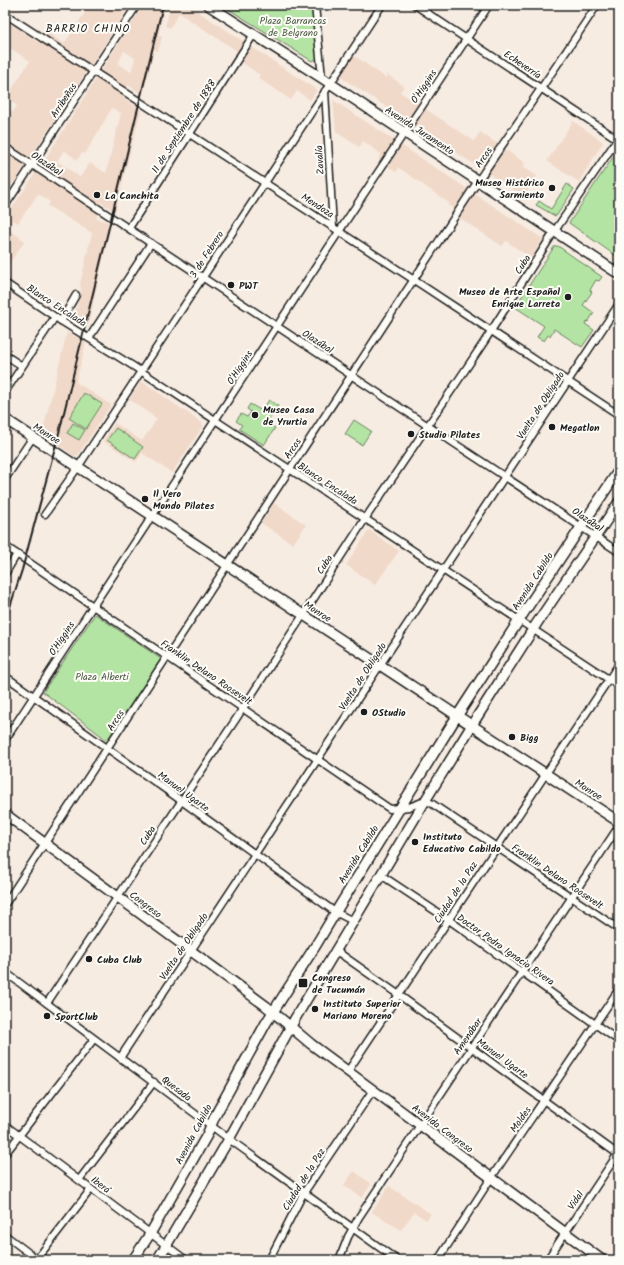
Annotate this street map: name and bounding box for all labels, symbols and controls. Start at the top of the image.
park label: Plaza Barrancas de Belgrano [260,13,327,41]
district label: BARRIO CHINO [46,20,130,38]
street label: Echeverría [500,46,545,84]
street label: O'Higgins [407,66,442,107]
street label: 11 de Septiembre de 1888 [147,76,221,177]
street label: Arribeños [47,79,82,121]
street label: Avenida Juramento [382,102,458,160]
street label: Arcos [471,143,497,171]
street label: Zavalía [311,145,329,175]
street label: Olazábal [28,147,66,180]
place label: Museo Histórico Sarmiento [475,175,544,203]
marker: Museo Histórico Sarmiento [547,183,557,193]
place label: La Canchita [105,188,159,204]
street label: Mendoza [298,189,337,223]
marker: La Canchita [92,190,102,200]
street label: 3 de Febrero [185,227,228,281]
street label: Cuba [510,251,535,278]
place label: PWT [239,278,259,294]
street label: Blanco Encalada [23,280,90,331]
marker: PWT [226,280,236,290]
place label: Museo de Arte Español Enrique Larreta [459,284,560,312]
marker: Museo de Arte Español Enrique Larreta [563,292,573,302]
street label: Olazábal [299,326,337,358]
street label: O'Higgins [223,347,257,388]
street label: Vuelta de Obligado [513,368,569,443]
place label: Museo Casa de Yrurtia [263,402,314,430]
marker: Museo Casa de Yrurtia [250,410,260,420]
street label: Monroe [29,419,64,449]
place label: Megatlon [560,420,600,436]
marker: Megatlon [547,422,557,432]
place label: Studio Pilates [419,427,481,443]
marker: Studio Pilates [406,429,416,439]
street label: Arcos [280,434,306,462]
street label: Blanco Encalada [294,458,361,509]
place label: Il Vero Mondo Pilates [153,486,215,514]
marker: Il Vero Mondo Pilates [140,494,150,504]
street label: Olazábal [569,503,607,536]
street label: Avenida Cabildo [508,549,558,614]
street label: Cuba [312,551,337,578]
street label: Monroe [300,597,335,627]
street label: O'Higgins [45,618,79,659]
street label: Franklin Delano Roosevelt [157,636,256,710]
street label: Vuelta de Obligado [335,639,391,714]
park label: Plaza Alberti [75,669,129,685]
place label: OStudio [372,705,406,721]
street label: Arcos [103,706,129,734]
marker: OStudio [359,707,369,717]
place label: Bigg [520,730,539,746]
marker: Bigg [507,732,517,742]
street label: Manuel Ugarte [154,767,213,816]
street label: Monroe [571,775,606,805]
street label: Cuba [135,822,160,849]
street label: Avenida Cabildo [334,822,383,887]
place label: Instituto Educativo Cabildo [423,829,501,857]
marker: Instituto Educativo Cabildo [410,837,420,847]
street label: Franklin Delano Roosevelt [508,840,607,914]
street label: Ciudad de la Paz [430,858,482,927]
street label: Congreso [126,887,165,923]
street label: Vuelta de Obligado [155,909,213,984]
street label: Doctor Pedro Ignacio Rivera [453,910,558,990]
place label: Cuba Club [97,952,142,968]
marker: Cuba Club [84,954,94,964]
place label: Congreso de Tucumán [312,970,366,998]
marker: Congreso de Tucumán [297,977,309,989]
place label: Instituto Superior Mariano Moreno [323,996,401,1024]
marker: Instituto Superior Mariano Moreno [310,1004,320,1014]
place label: SportClub [55,1009,98,1025]
marker: SportClub [42,1011,52,1021]
street label: Amenábar [449,1014,487,1058]
street label: Manuel Ugarte [473,1034,532,1083]
street label: Quesada [158,1072,195,1106]
street label: Avenida Congreso [408,1100,477,1158]
street label: Avenida Cabildo [171,1101,217,1168]
street label: Moldes [506,1103,536,1136]
street label: Ciudad de la Paz [278,1145,330,1214]
street label: Iberá [87,1172,115,1198]
street label: Vidal [564,1187,588,1213]

